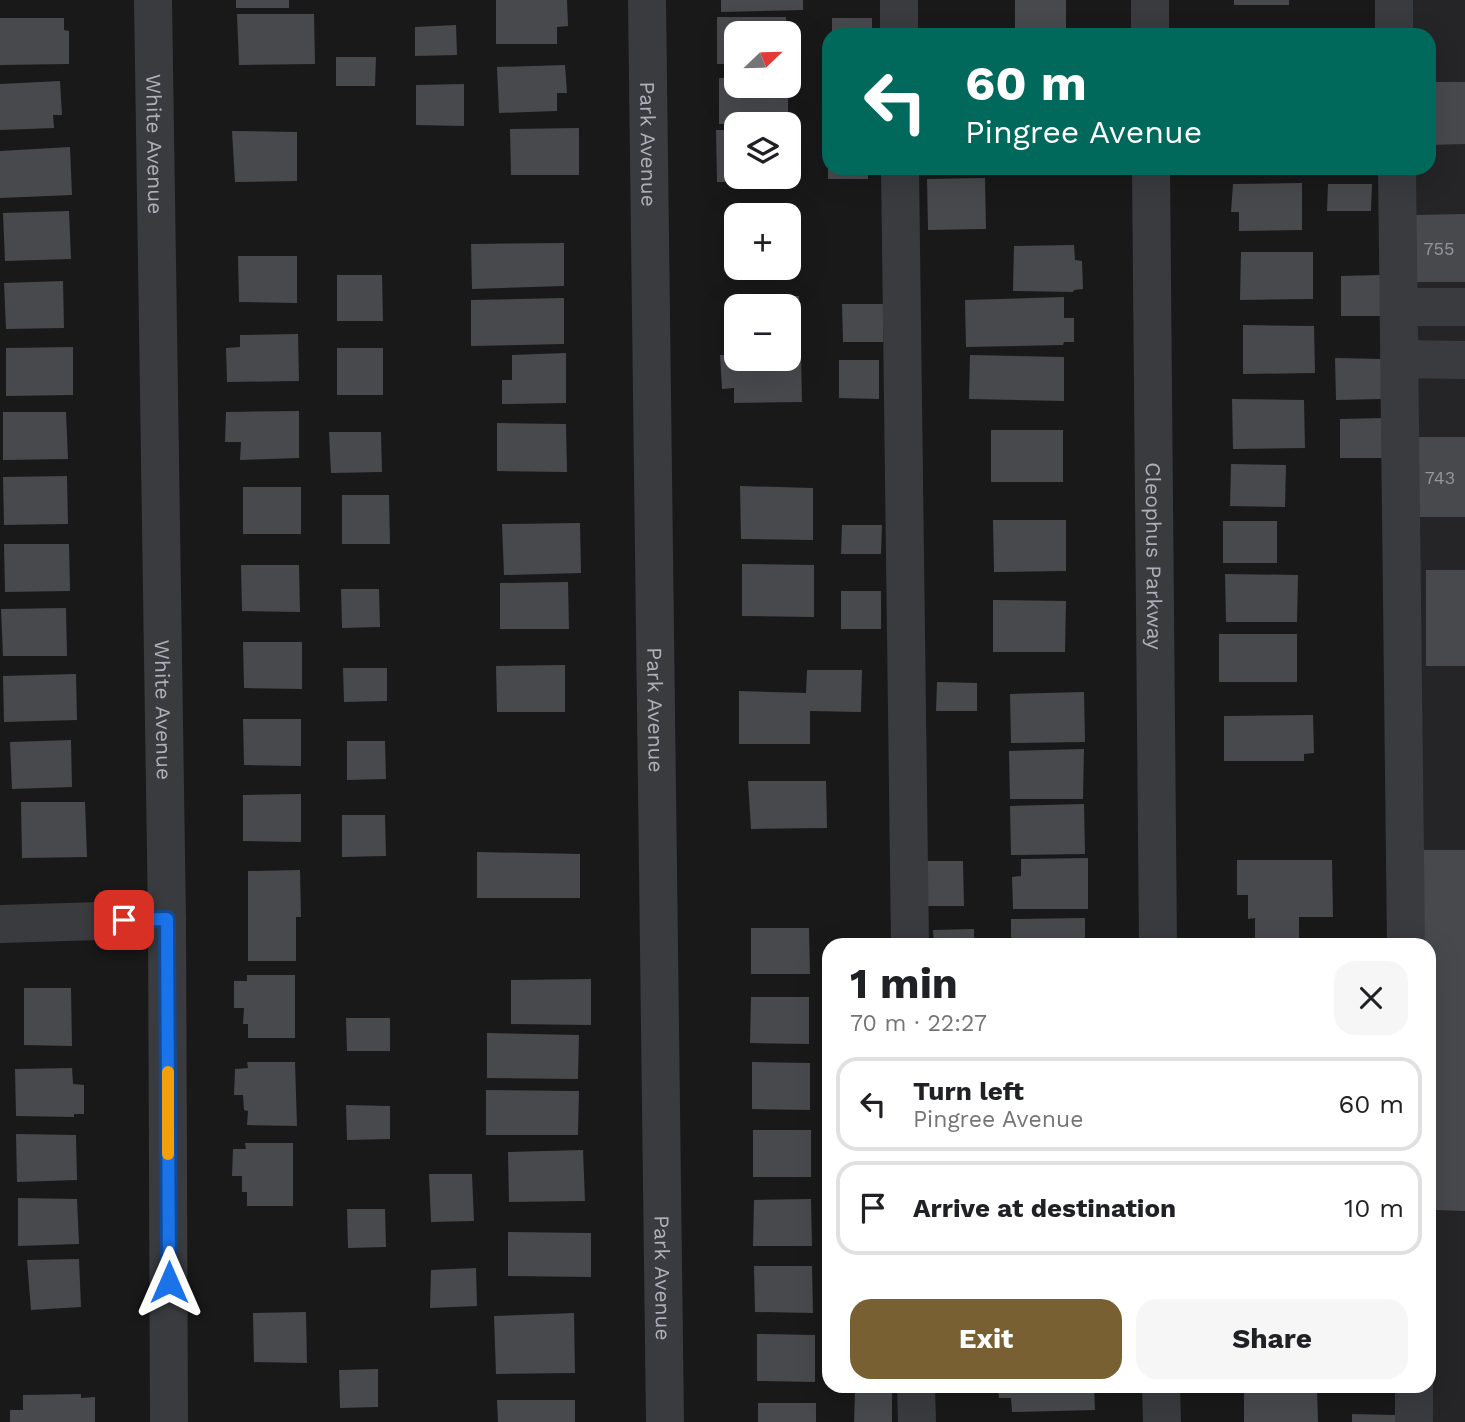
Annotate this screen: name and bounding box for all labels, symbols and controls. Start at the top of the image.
north arrow [724,21,802,98]
map controls [724,21,801,371]
text: 60 m [965,54,1087,112]
icon: left [850,56,941,147]
street label: White Avenue [142,74,169,214]
street label: Park Avenue [636,81,662,207]
button: layers [724,112,801,189]
text: Pingree Avenue [965,113,1202,151]
button: + [724,203,801,280]
house number: 755 [1423,238,1455,259]
button: − [724,294,801,371]
street label: Cleophus Parkway [1141,462,1168,650]
house number: 743 [1425,467,1455,488]
street label: White Avenue [150,640,177,780]
street label: Park Avenue [643,647,669,773]
pin [94,890,154,950]
icon: arrive [105,901,143,939]
text: 1 min [850,959,958,1008]
button: close [1334,961,1408,1035]
text: 70 m · 22:27 [850,1010,987,1037]
text: Turn left [913,1076,1024,1106]
icon: left [854,1085,892,1123]
text: 60 m [1338,1089,1404,1119]
text: Pingree Avenue [913,1106,1083,1133]
icon: arrive [854,1189,892,1227]
text: Arrive at destination [913,1193,1176,1223]
text: 10 m [1344,1193,1404,1223]
street label: Park Avenue [650,1215,676,1341]
position arrow [132,1245,206,1319]
button: Exit [850,1299,1122,1379]
button: Share [1136,1299,1408,1379]

